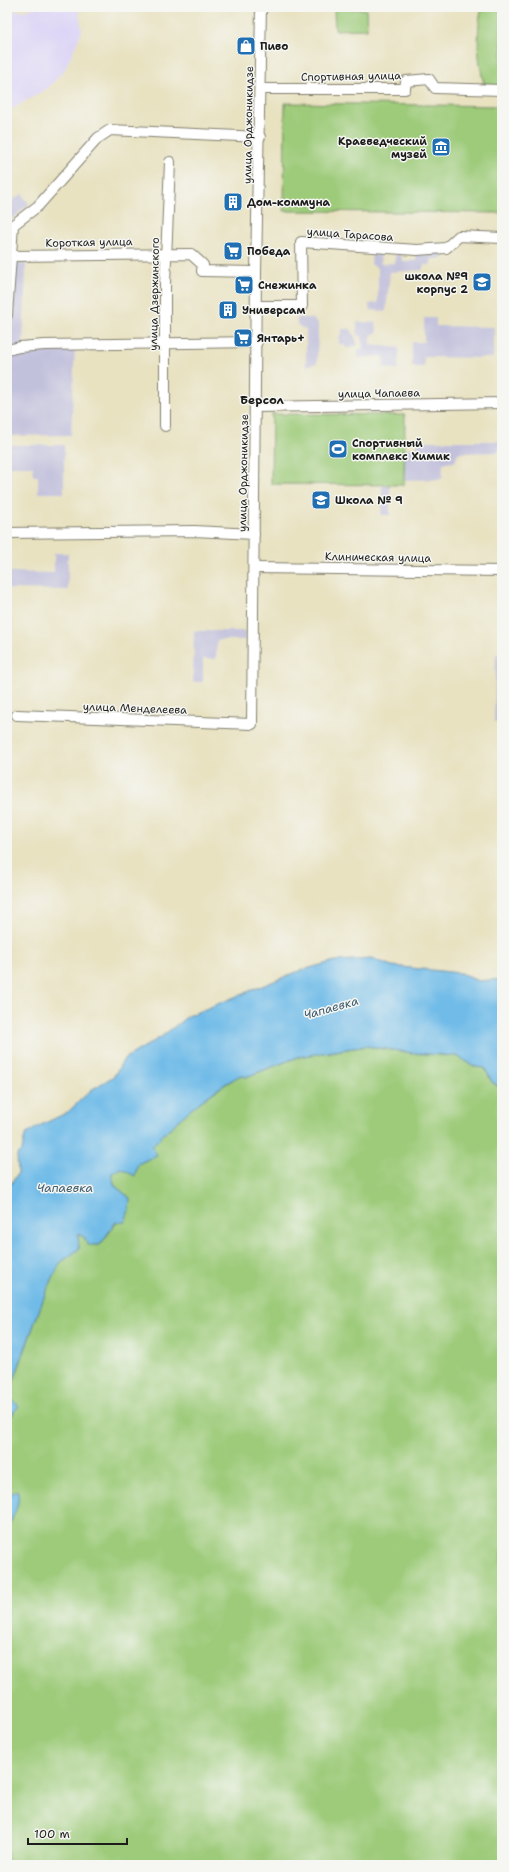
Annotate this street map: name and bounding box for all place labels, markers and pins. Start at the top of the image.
shop icon: Пиво [235,35,257,57]
place label: Пиво [260,39,289,54]
place label: Краеведческий музей [338,134,427,162]
museum icon: Краеведческий музей [430,136,452,158]
building icon: Дом-коммуна [222,191,244,213]
place label: Дом-коммуна [247,195,331,210]
supermarket icon: Победа [222,240,244,262]
place label: Победа [247,244,291,259]
place label: школа №9 корпус 2 [404,269,468,297]
school or university icon: школа №9 корпус 2 [471,271,493,293]
supermarket icon: Снежинка [233,274,255,296]
place label: Снежинка [258,278,317,293]
building icon: Универсам [217,299,239,321]
place label: Универсам [242,303,305,318]
supermarket icon: Янтарь+ [232,327,254,349]
place label: Янтарь+ [257,331,305,346]
place label: Спортивный комплекс Химик [352,436,450,464]
sports icon: Спортивный комплекс Химик [327,438,349,460]
school or university icon: Школа № 9 [310,489,332,511]
place label: Школа № 9 [335,493,403,508]

